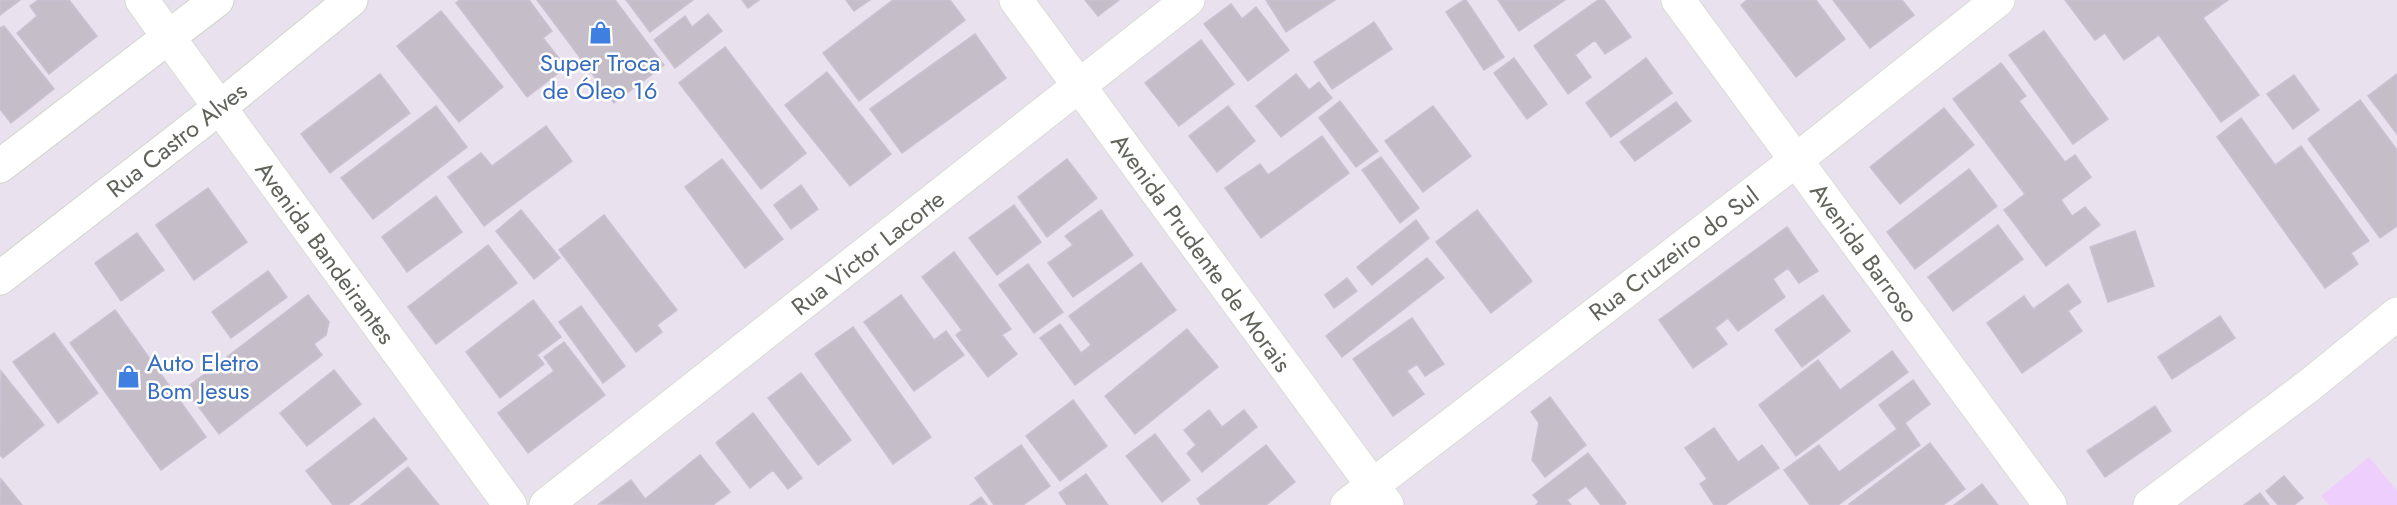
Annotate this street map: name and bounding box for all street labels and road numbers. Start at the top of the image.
street label: Rua Castro Alves [99,73,254,206]
street label: Avenida Prudente de Morais [1103,126,1300,379]
street label: Avenida Bandeirantes [247,154,404,351]
street label: Avenida Barroso [1802,176,1927,330]
street label: Rua Cruzeiro do Sul [1581,178,1766,329]
street label: Rua Victor Lacorte [784,182,952,324]

